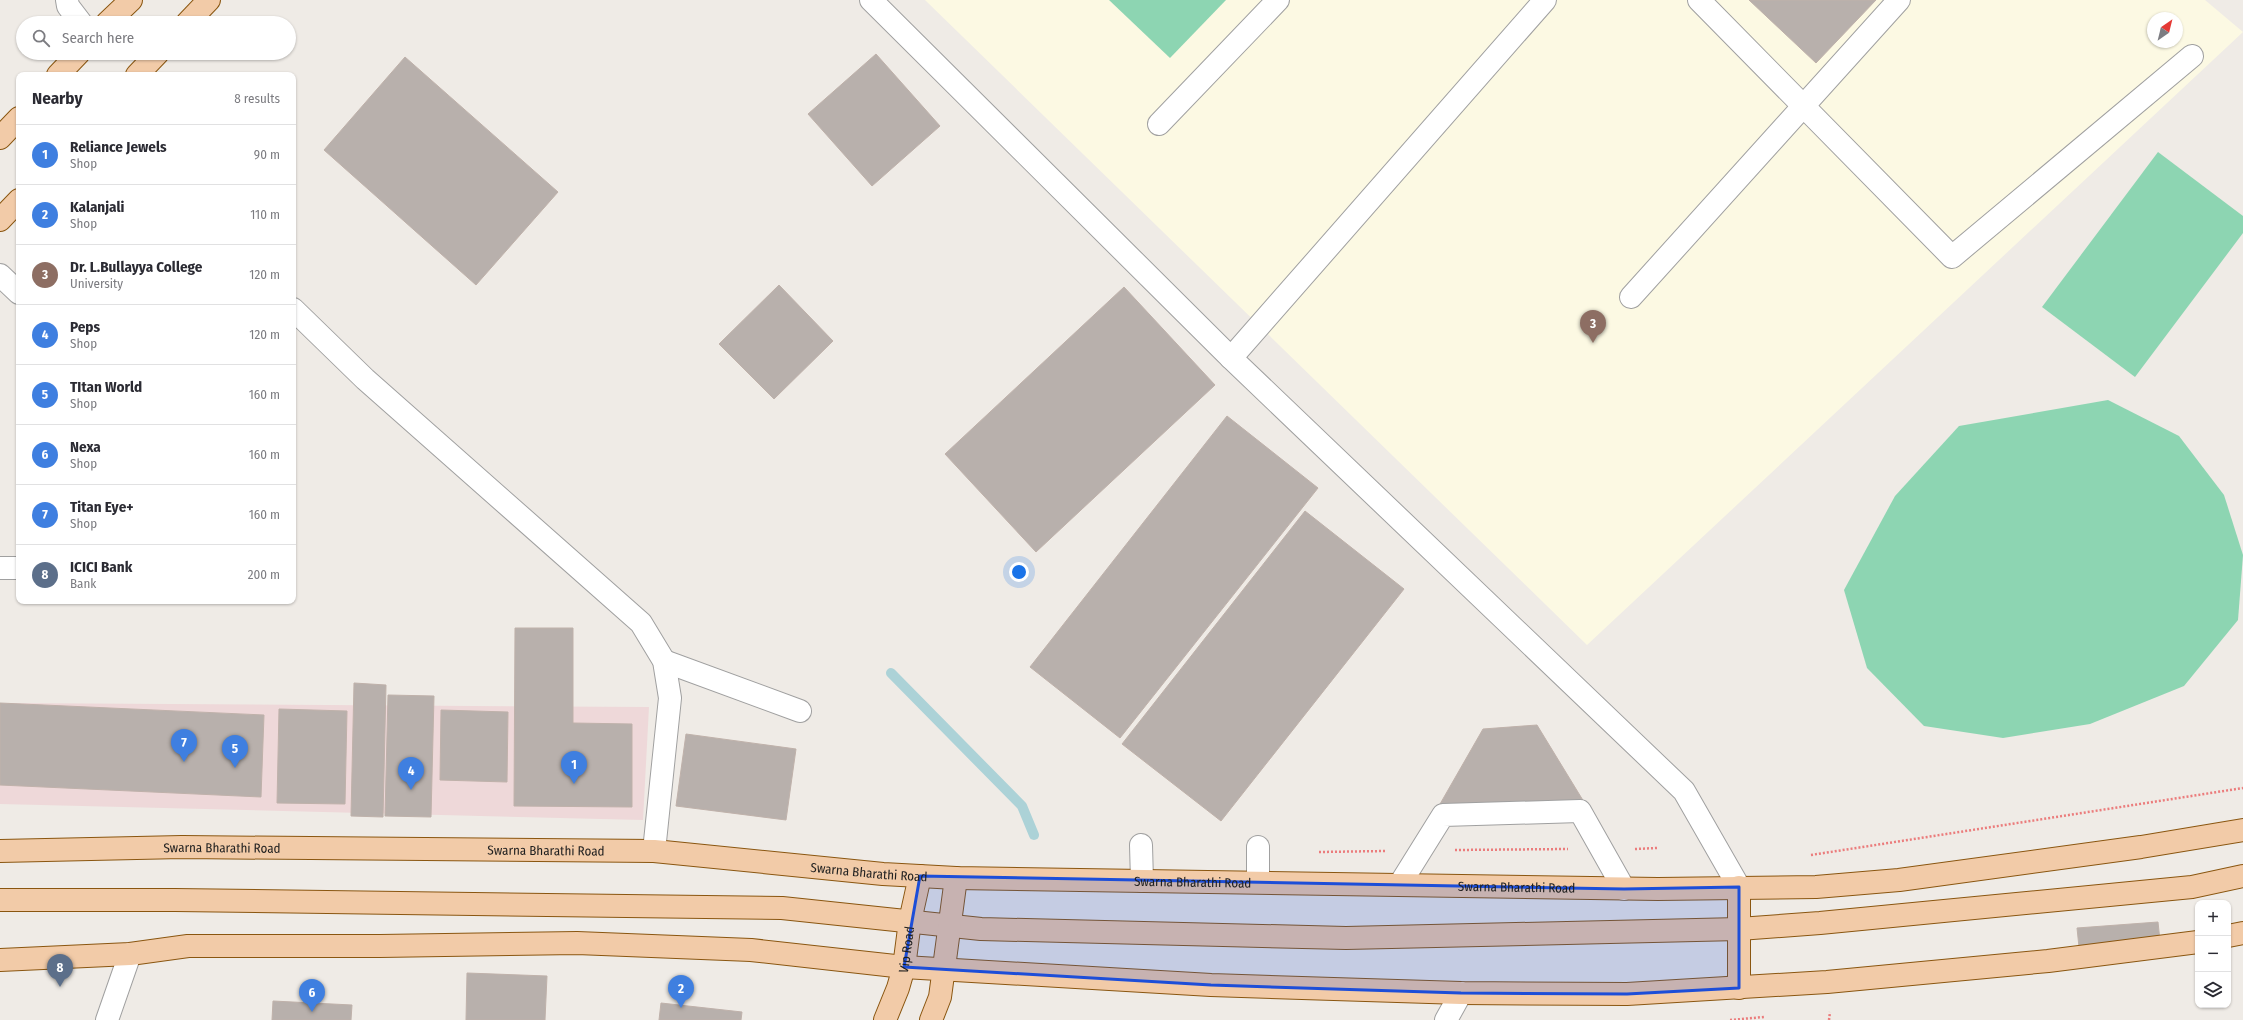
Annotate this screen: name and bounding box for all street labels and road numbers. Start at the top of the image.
street label: Swarna Bharathi Road [163,840,281,856]
street label: Swarna Bharathi Road [487,843,605,859]
street label: Swarna Bharathi Road [810,860,928,884]
street label: Swarna Bharathi Road [1134,874,1251,891]
street label: Swarna Bharathi Road [1458,879,1575,896]
street label: Vip Road [896,925,917,975]

